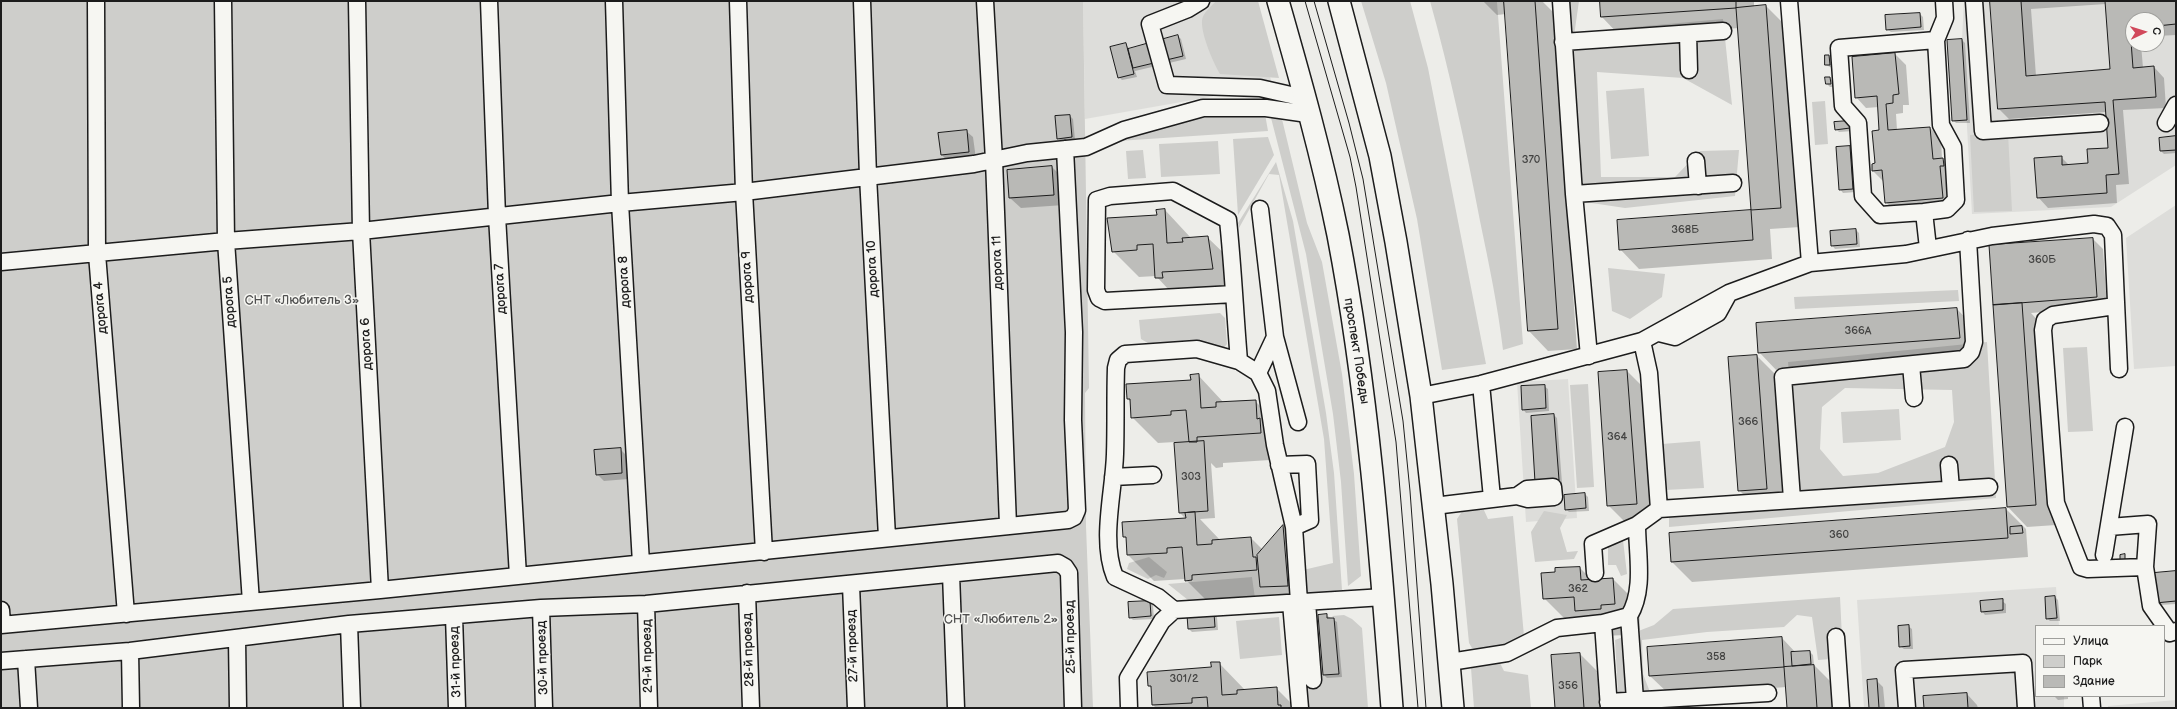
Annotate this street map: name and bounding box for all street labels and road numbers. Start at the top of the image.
street label: дорога 11 [989,235,1007,291]
street label: дорога 10 [864,240,882,298]
street label: дорога 9 [739,250,757,304]
street label: дорога 8 [616,255,634,309]
street label: дорога 7 [492,263,510,315]
street label: дорога 5 [220,275,240,329]
street label: дорога 4 [91,281,111,335]
street label: проспект Победы [1340,297,1372,405]
street label: дорога 6 [358,317,376,371]
street label: 25-й проезд [1063,600,1079,674]
street label: 27-й проезд [844,609,862,683]
street label: 28-й проезд [740,613,758,687]
street label: 29-й проезд [640,619,656,693]
street label: 30-й проезд [534,621,552,695]
street label: 31-й проезд [447,626,465,698]

